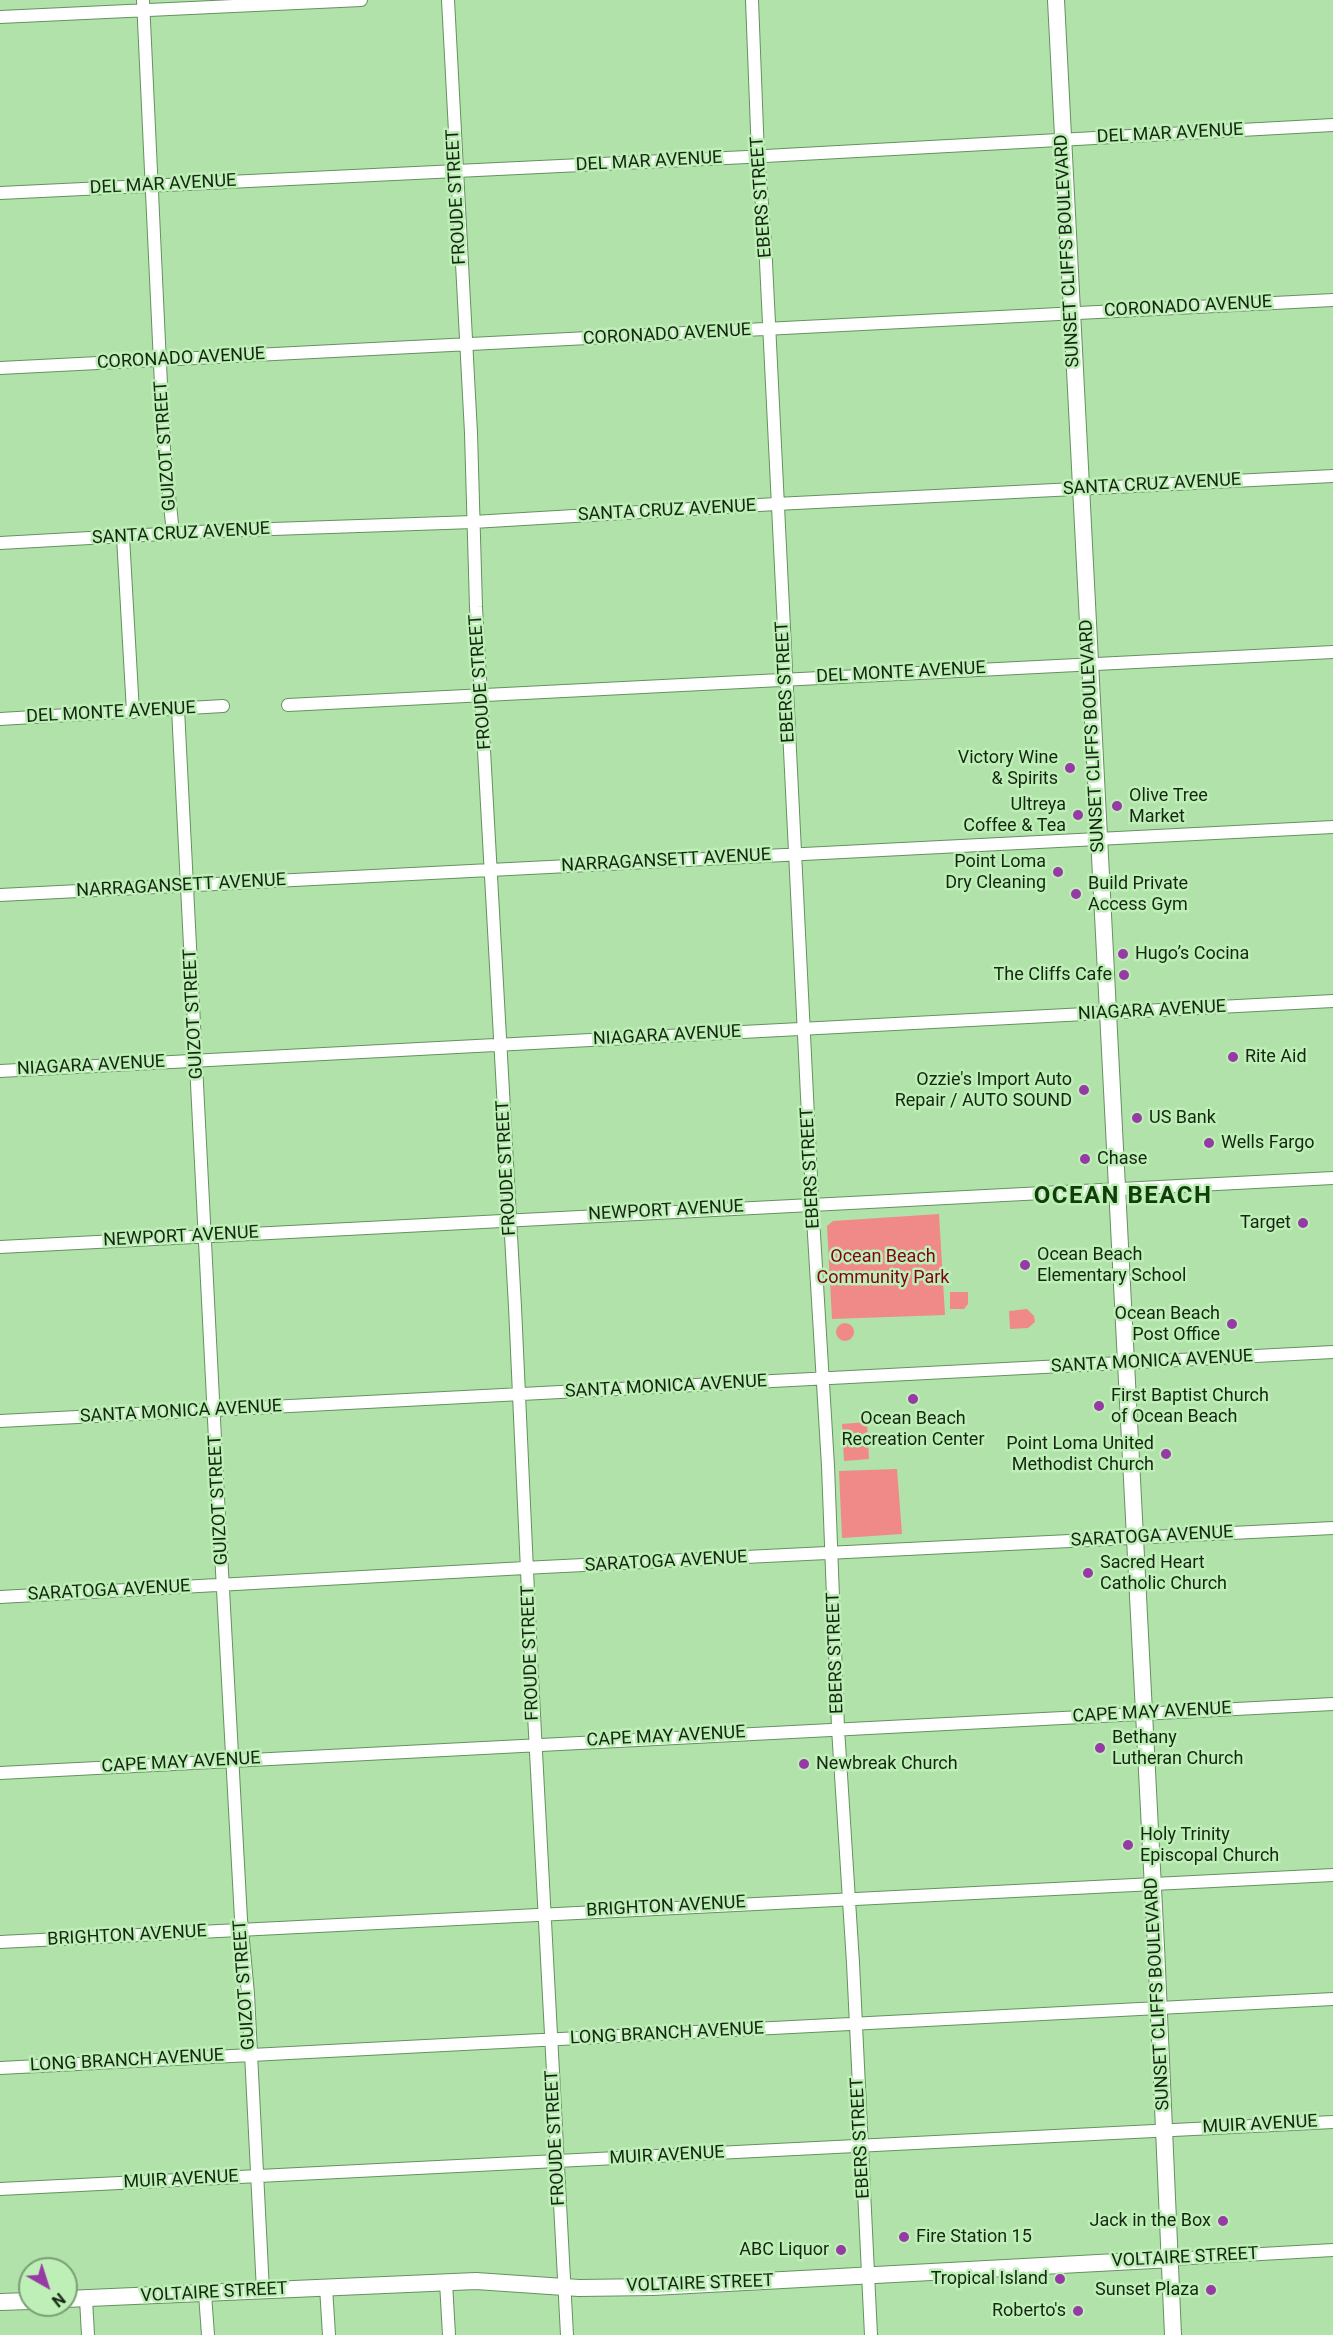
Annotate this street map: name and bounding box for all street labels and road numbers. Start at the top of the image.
street label: DEL MAR AVENUE [1096,119,1244,149]
street label: FROUDE STREET [443,129,471,265]
street label: SUNSET CLIFFS BOULEVARD [1051,134,1085,368]
street label: EBERS STREET [747,135,777,259]
street label: DEL MAR AVENUE [575,147,723,177]
street label: DEL MAR AVENUE [89,170,237,200]
street label: CORONADO AVENUE [1103,292,1273,322]
street label: CORONADO AVENUE [582,320,752,350]
street label: CORONADO AVENUE [96,344,266,374]
street label: GUIZOT STREET [151,380,181,512]
street label: SANTA CRUZ AVENUE [1062,470,1242,500]
street label: SANTA CRUZ AVENUE [577,496,757,526]
street label: SANTA CRUZ AVENUE [91,519,271,549]
street label: FROUDE STREET [466,614,496,750]
street label: SUNSET CLIFFS BOULEVARD [1076,619,1110,853]
street label: EBERS STREET [772,621,800,743]
street label: DEL MONTE AVENUE [816,658,986,688]
street label: DEL MONTE AVENUE [26,698,196,728]
street label: NARRAGANSETT AVENUE [561,845,771,877]
street label: NARRAGANSETT AVENUE [76,870,286,902]
street label: GUIZOT STREET [180,948,208,1080]
street label: NIAGARA AVENUE [1077,996,1227,1026]
street label: NIAGARA AVENUE [592,1021,742,1051]
street label: NIAGARA AVENUE [16,1051,166,1081]
street label: FROUDE STREET [493,1100,521,1236]
street label: EBERS STREET [797,1107,825,1229]
street label: NEWPORT AVENUE [588,1196,744,1226]
street label: NEWPORT AVENUE [103,1222,259,1252]
street label: SANTA MONICA AVENUE [1050,1346,1254,1378]
street label: SANTA MONICA AVENUE [564,1371,768,1403]
street label: SANTA MONICA AVENUE [79,1396,283,1428]
street label: GUIZOT STREET [205,1434,233,1566]
street label: SARATOGA AVENUE [1070,1522,1234,1552]
street label: SARATOGA AVENUE [584,1547,748,1577]
street label: SARATOGA AVENUE [27,1576,191,1606]
street label: FROUDE STREET [518,1585,544,1721]
street label: EBERS STREET [823,1592,849,1714]
street label: CAPE MAY AVENUE [1072,1698,1232,1728]
street label: CAPE MAY AVENUE [586,1722,746,1752]
street label: CAPE MAY AVENUE [101,1748,261,1778]
street label: SUNSET CLIFFS BOULEVARD [1141,1877,1175,2111]
street label: BRIGHTON AVENUE [586,1892,746,1922]
street label: GUIZOT STREET [230,1919,260,2051]
street label: BRIGHTON AVENUE [47,1921,207,1951]
street label: LONG BRANCH AVENUE [569,2018,765,2050]
street label: LONG BRANCH AVENUE [29,2045,225,2077]
street label: FROUDE STREET [542,2070,570,2206]
street label: EBERS STREET [847,2077,875,2199]
street label: MUIR AVENUE [1202,2111,1318,2139]
street label: MUIR AVENUE [609,2142,725,2170]
street label: MUIR AVENUE [123,2166,239,2194]
street label: VOLTAIRE STREET [1111,2243,1259,2273]
street label: VOLTAIRE STREET [626,2271,774,2297]
street label: VOLTAIRE STREET [140,2278,288,2308]

